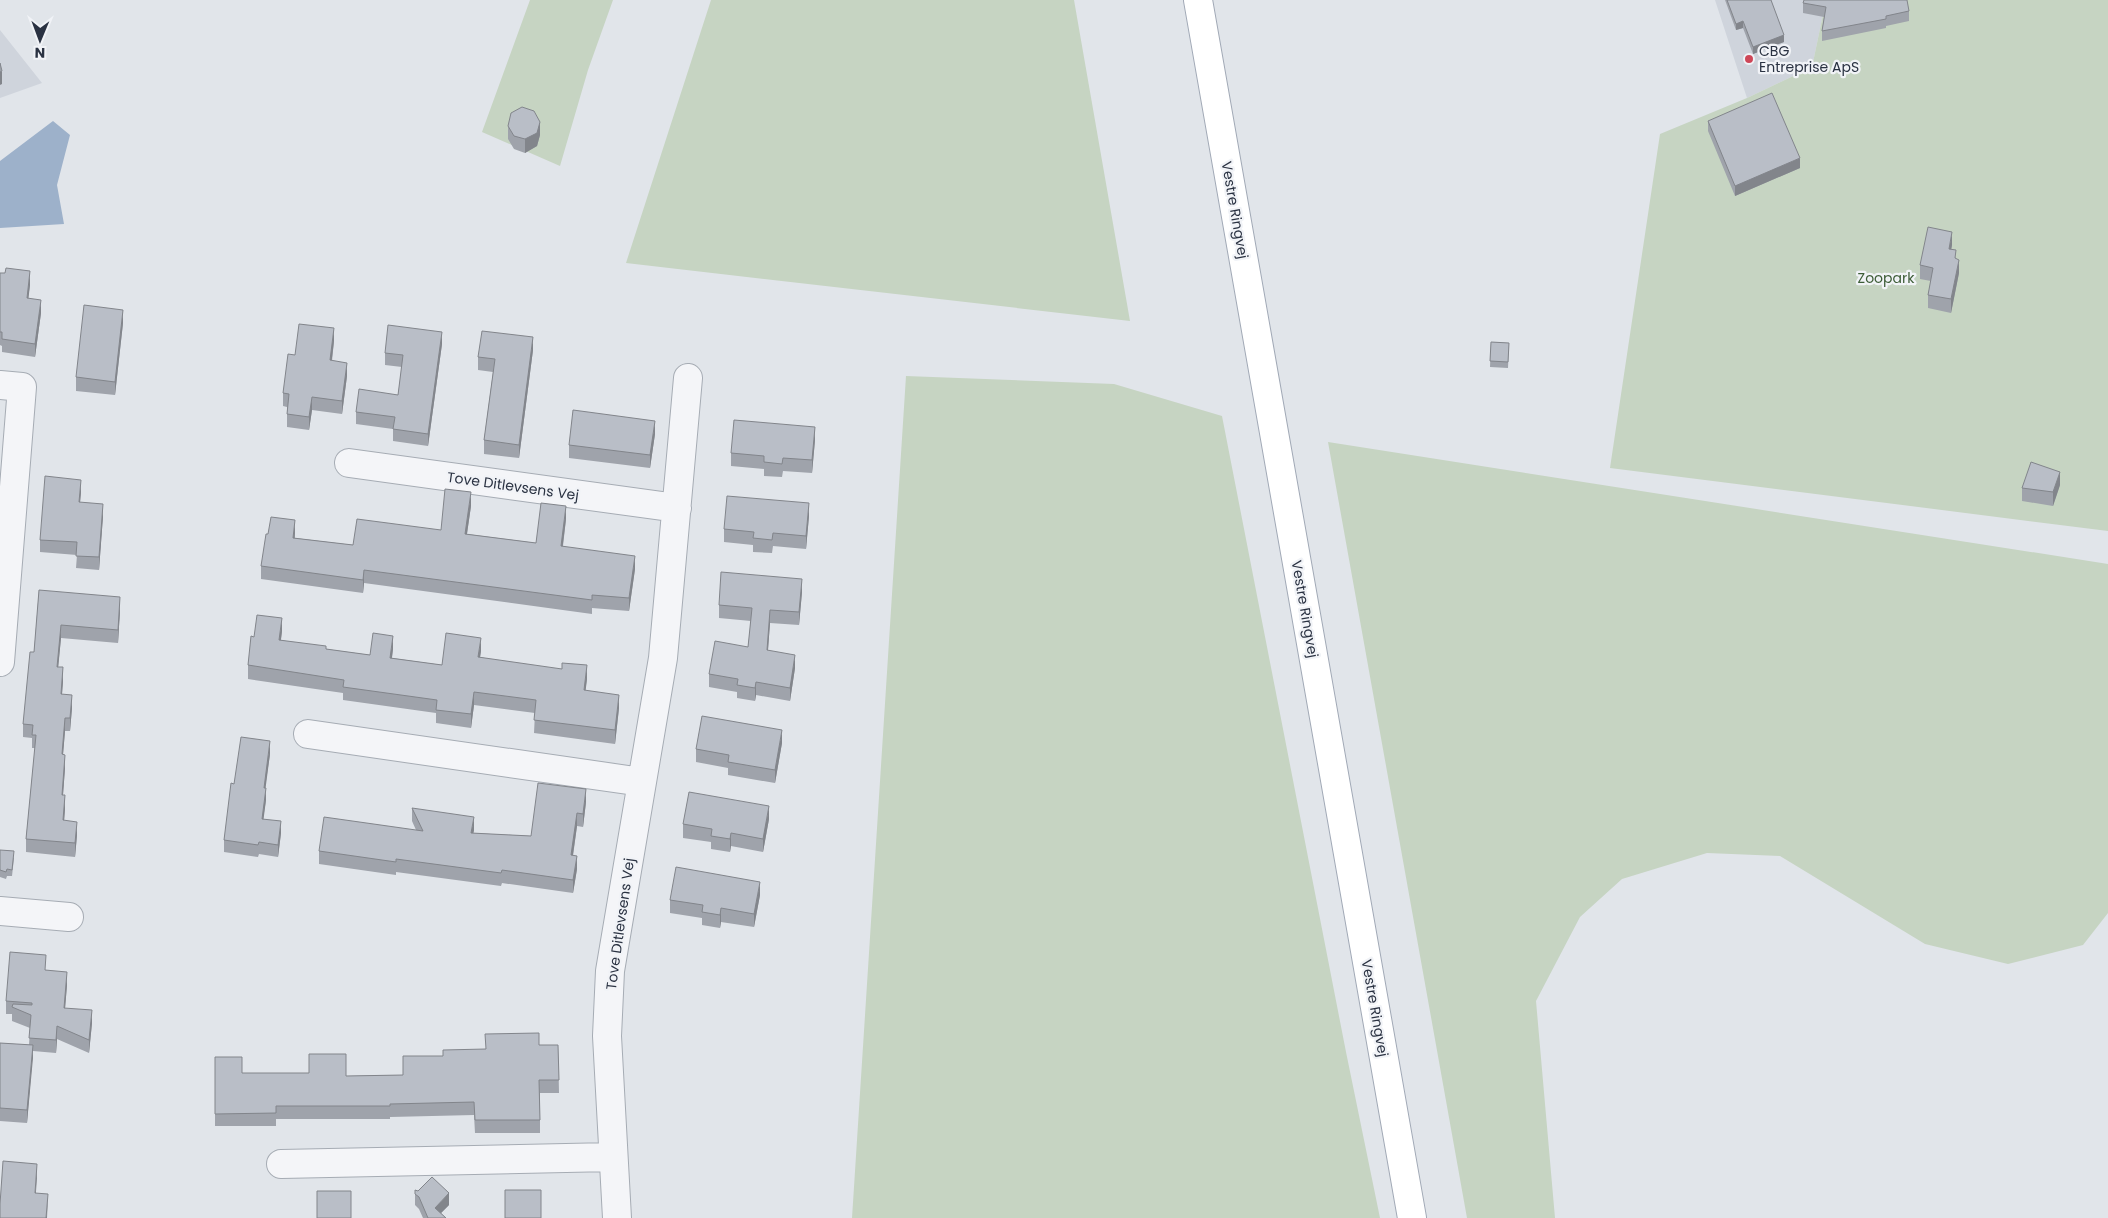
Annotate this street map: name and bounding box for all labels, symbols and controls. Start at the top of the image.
north arrow [15,15,65,65]
place label: CBG Entreprise ApS [1759,41,1859,77]
text: N [34,43,45,63]
marker: CBG Entreprise ApS [1743,53,1755,65]
street label: Vestre Ringvej [1217,160,1253,260]
park label: Zoopark [1858,268,1915,288]
street label: Tove Ditlevsens Vej [446,467,580,505]
street label: Vestre Ringvej [1287,559,1323,659]
street label: Tove Ditlevsens Vej [601,857,639,991]
street label: Vestre Ringvej [1357,958,1393,1058]

